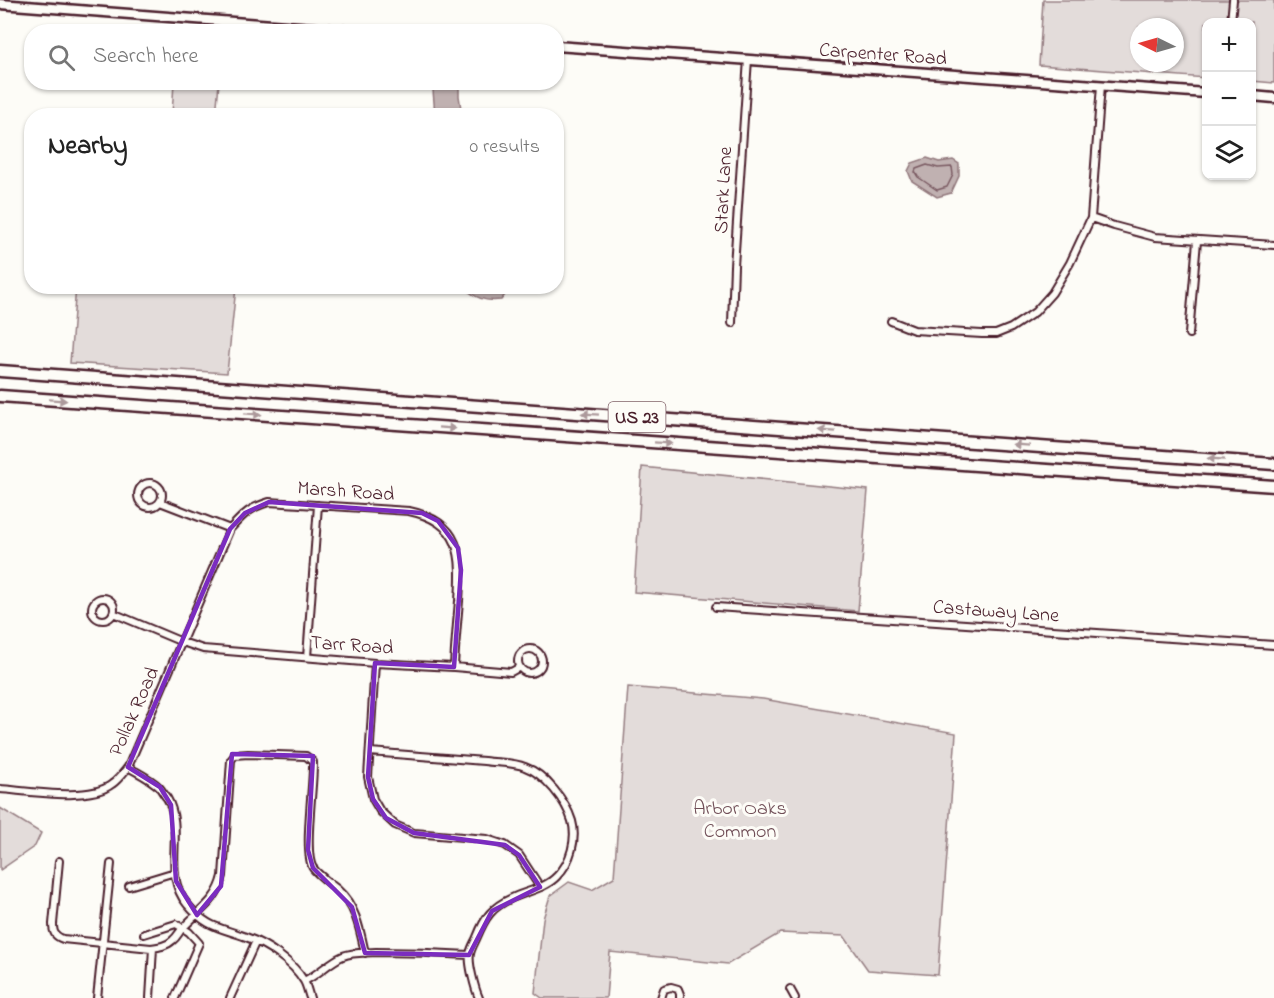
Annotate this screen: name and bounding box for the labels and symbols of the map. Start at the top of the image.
north arrow [1130,18,1184,72]
street label: Carpenter Road [818,37,948,74]
street label: Stark Lane [708,146,741,235]
one-way arrow [49,395,68,405]
road number: US 23 [608,402,666,432]
one-way arrow [243,409,262,419]
one-way arrow [581,409,600,418]
one-way arrow [438,423,457,432]
one-way arrow [817,426,836,436]
one-way arrow [653,438,672,448]
one-way arrow [1012,440,1031,450]
one-way arrow [1206,455,1225,464]
street label: Marsh Road [296,475,395,510]
street label: Castaway Lane [932,594,1060,631]
street label: Tarr Road [309,629,394,664]
street label: Pollak Road [103,663,168,761]
park label: Arbor Oaks Common [693,795,787,847]

